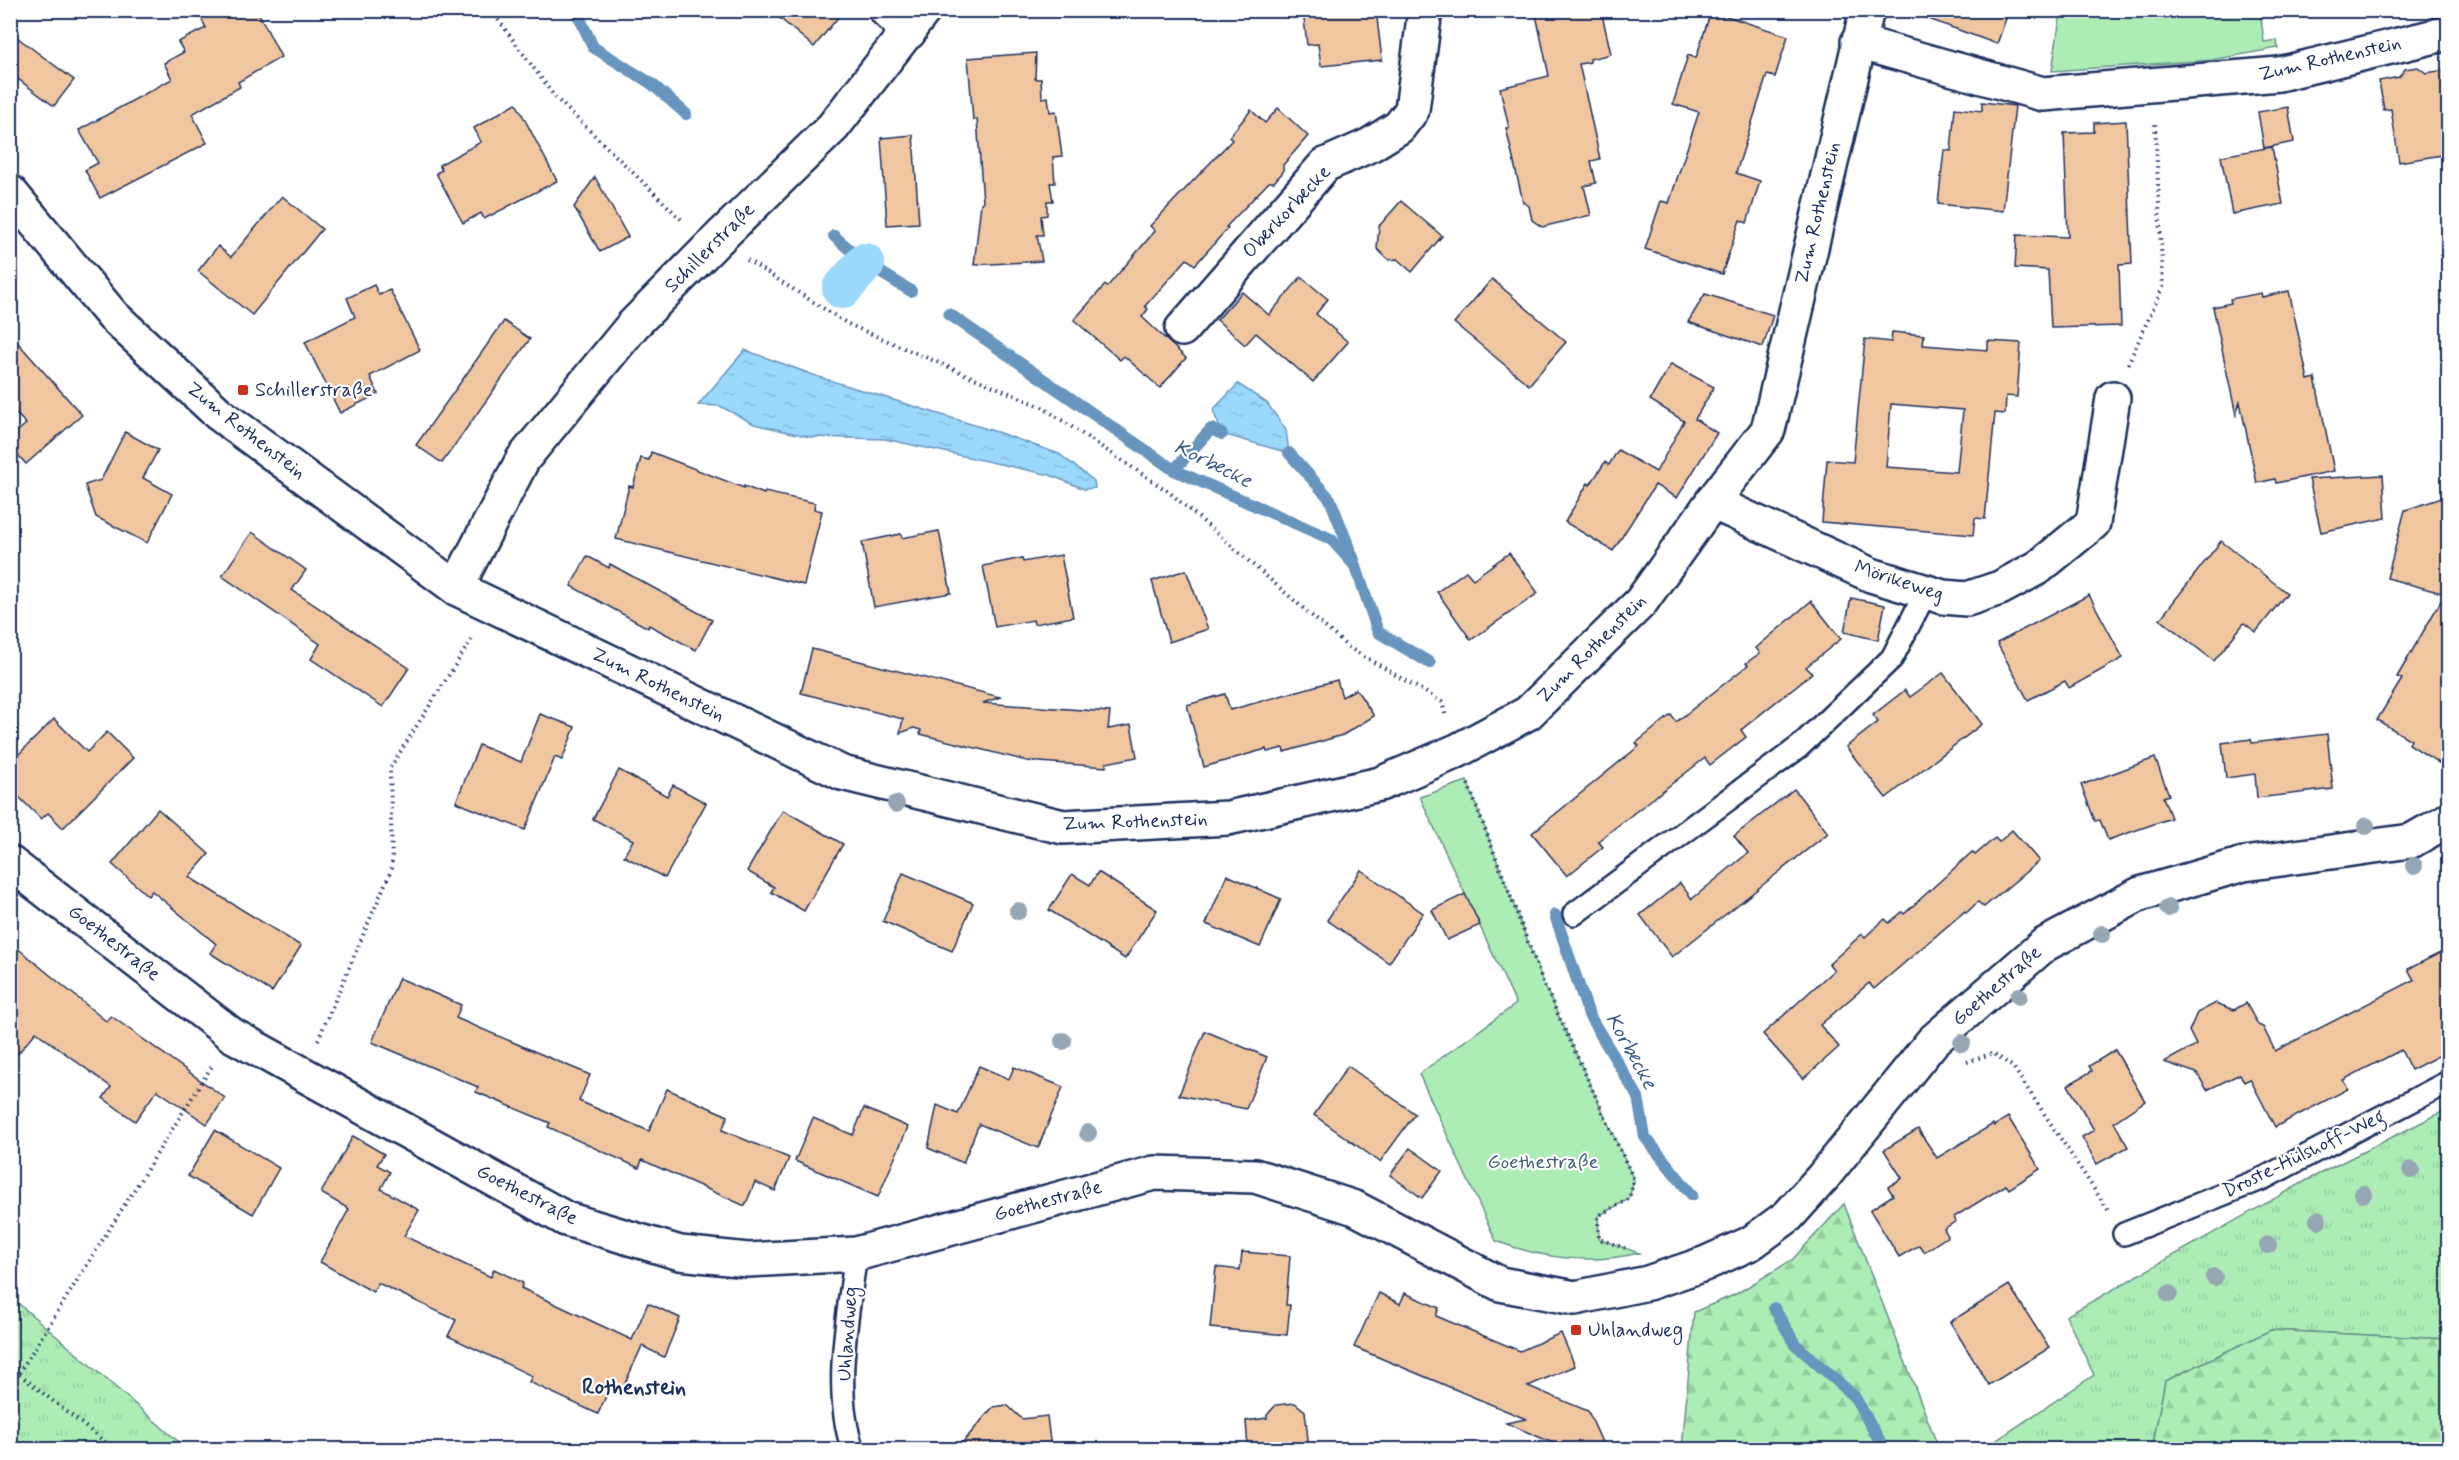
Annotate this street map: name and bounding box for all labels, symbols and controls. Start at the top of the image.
street label: Zum Rothenstein [2256,30,2404,88]
street label: Zum Rothenstein [1789,139,1847,287]
street label: Oberkorbecke [1237,159,1337,265]
street label: Schillerstraße [659,197,761,299]
street label: Zum Rothenstein [180,376,312,486]
place label: Schillerstraße [255,377,373,404]
marker: Schillerstraße [236,383,250,397]
water label: Korbecke [1169,433,1257,495]
street label: Mörikeweg [1851,554,1947,608]
street label: Zum Rothenstein [1531,588,1653,710]
street label: Zum Rothenstein [587,641,729,729]
street label: Zum Rothenstein [1062,806,1208,838]
street label: Goethestraße [62,898,166,988]
street label: Goethestraße [1946,939,2048,1033]
water label: Korbecke [1599,1008,1664,1095]
street label: Droste-Hülshoff-Weg [2218,1103,2391,1207]
park label: Goethestraße [1488,1149,1599,1176]
street label: Goethestraße [472,1158,583,1232]
street label: Goethestraße [991,1174,1105,1228]
street label: Uhlandweg [831,1286,866,1382]
place label: Uhlandweg [1588,1317,1683,1345]
marker: Uhlandweg [1569,1323,1583,1337]
district label: Rothenstein [582,1374,686,1402]

